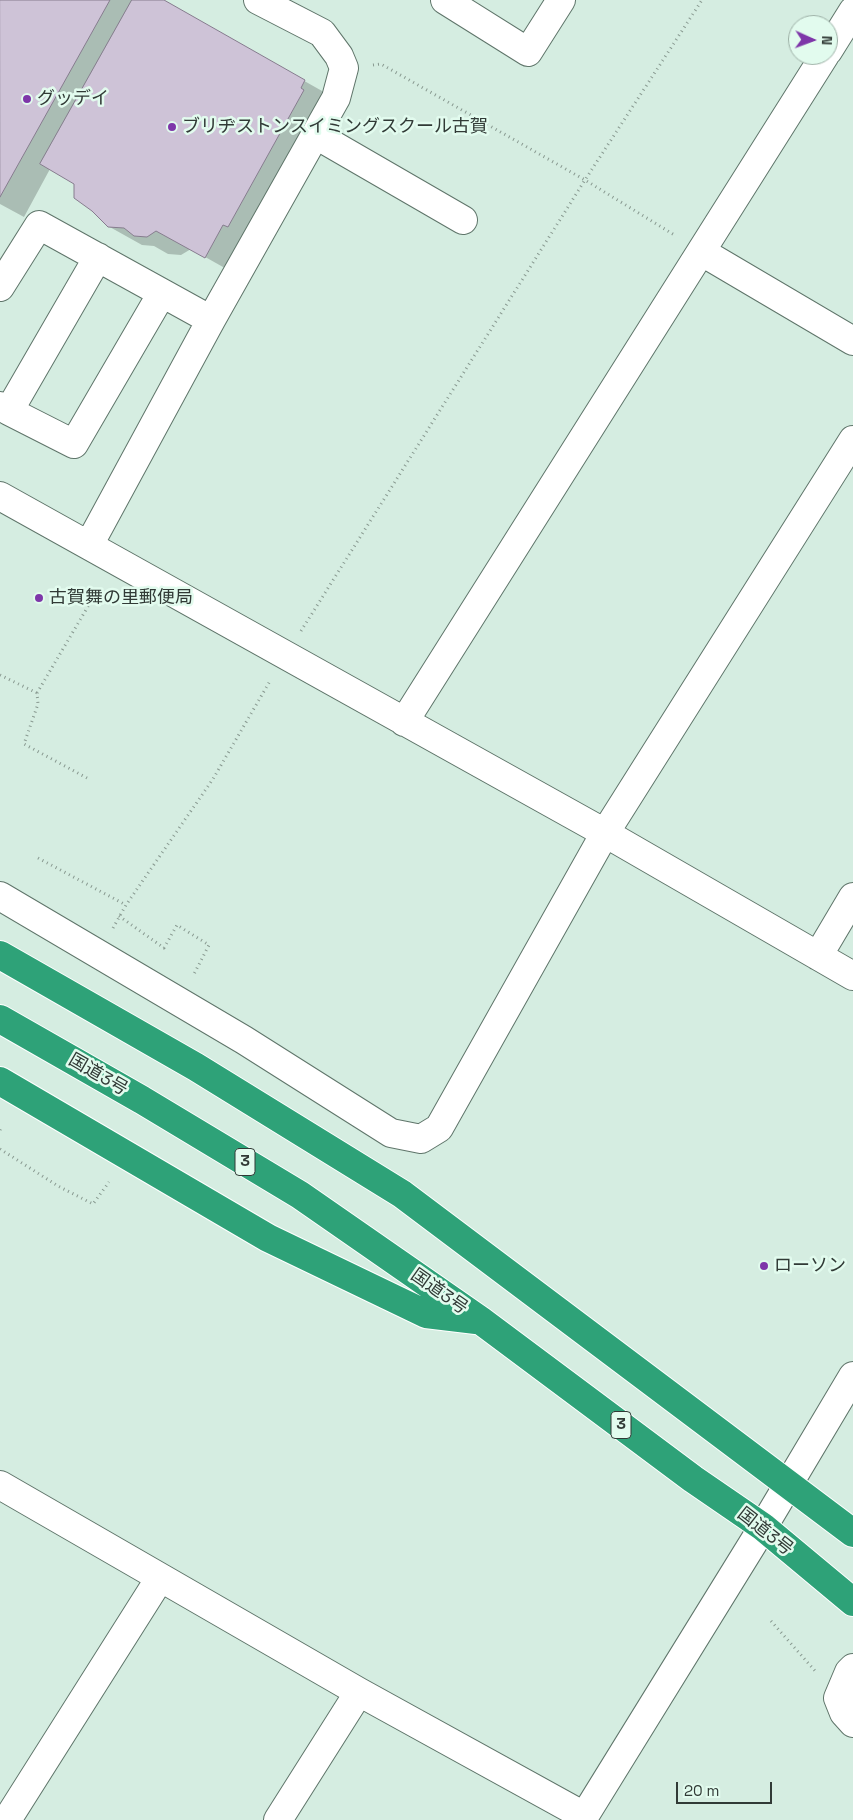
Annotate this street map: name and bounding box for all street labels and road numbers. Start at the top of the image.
street label: 国道3号 [65,1049,131,1101]
road number: 3 [235,1148,255,1176]
street label: 国道3号 [406,1265,472,1319]
road number: 3 [611,1412,631,1438]
street label: 国道3号 [733,1504,797,1560]

